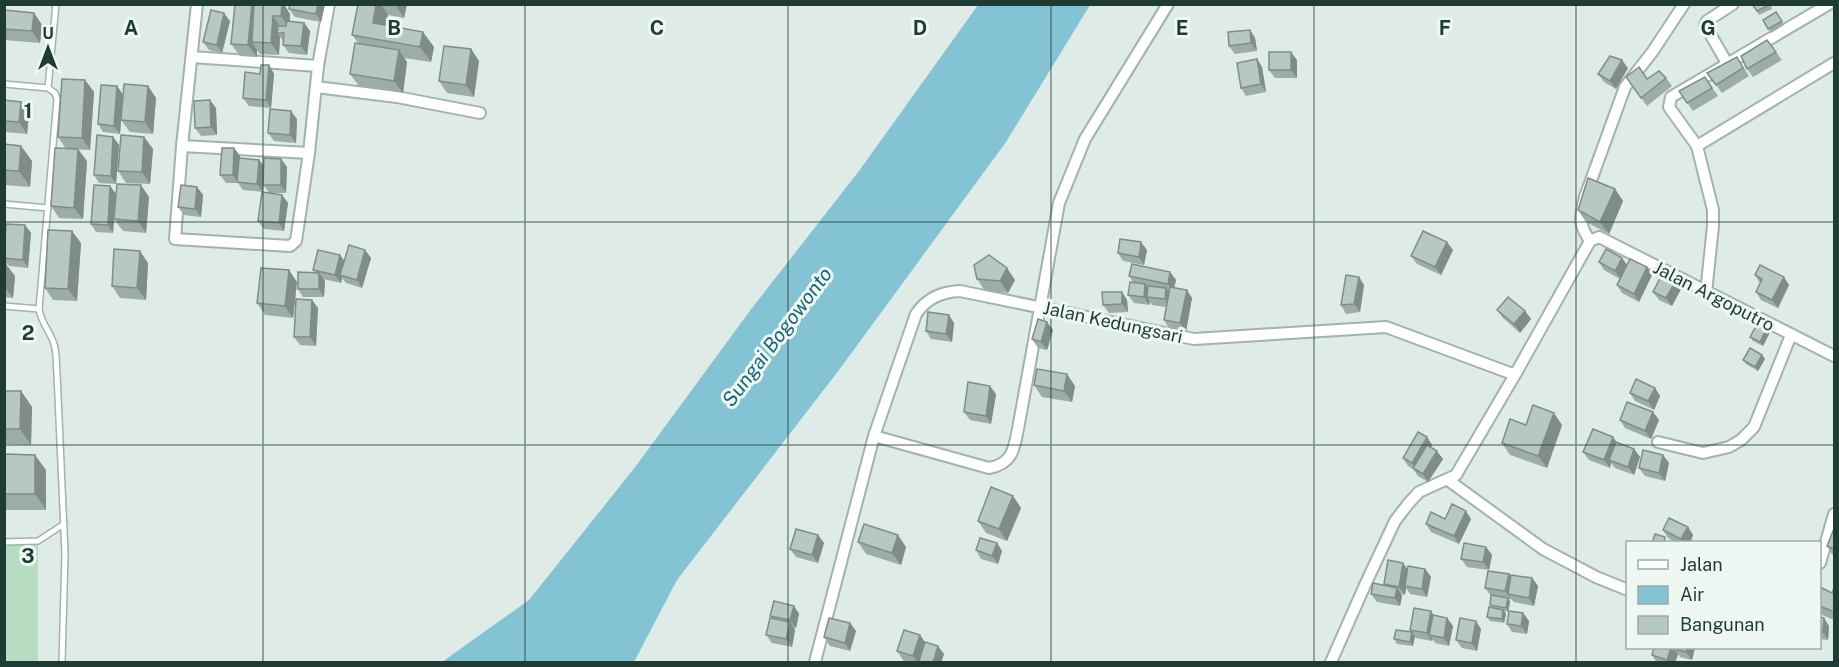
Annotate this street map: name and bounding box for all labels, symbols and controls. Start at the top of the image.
text: A [124,16,138,40]
text: B [387,16,401,40]
text: C [650,16,664,40]
text: D [913,16,927,40]
text: E [1176,16,1188,40]
text: F [1439,16,1451,40]
text: G [1700,16,1716,40]
north arrow [18,18,78,78]
text: U [42,24,54,43]
text: 1 [24,99,32,123]
street label: Jalan Argoputro [1650,256,1778,336]
water label: Sungai Bogowonto [717,263,837,411]
street label: Jalan Kedungsari [1041,297,1185,347]
text: 2 [22,321,34,345]
legend [1626,541,1821,649]
text: 3 [21,544,35,568]
text: Jalan [1680,554,1723,575]
text: Air [1680,584,1704,605]
text: Bangunan [1680,614,1765,635]

